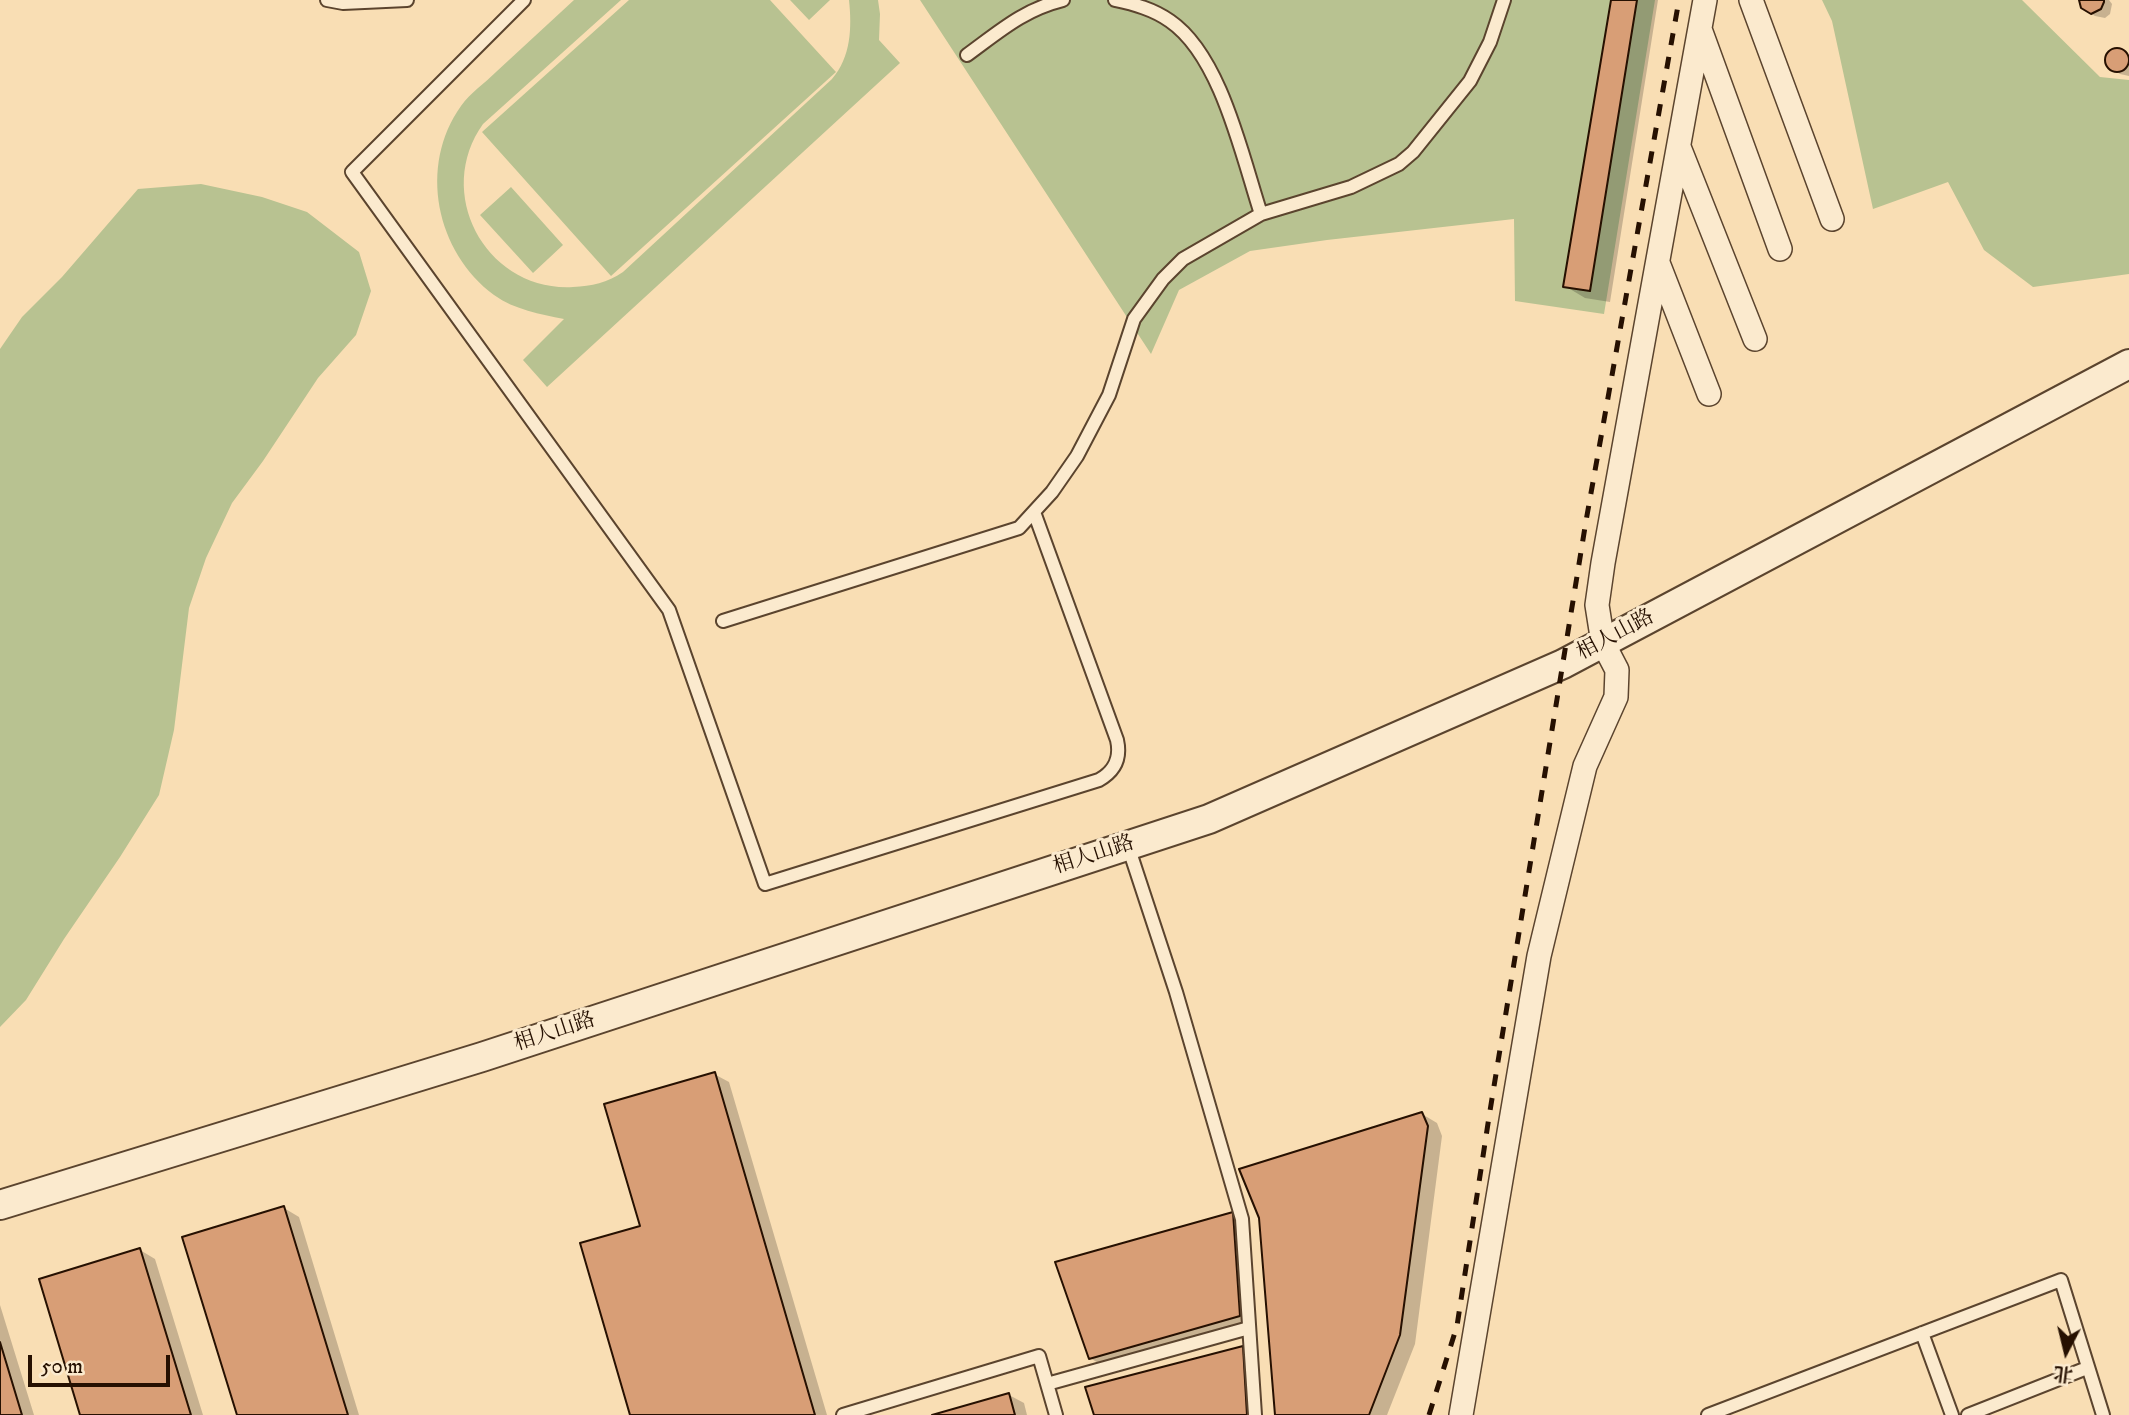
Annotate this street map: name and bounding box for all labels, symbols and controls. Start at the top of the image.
street label: 相人山路 [1573,605,1659,667]
street label: 相人山路 [1050,831,1138,881]
street label: 相人山路 [511,1008,599,1058]
north arrow [2031,1317,2101,1387]
scale bar [32,1342,173,1386]
text: 50 m [41,1354,83,1380]
text: 北 [2053,1361,2074,1386]

